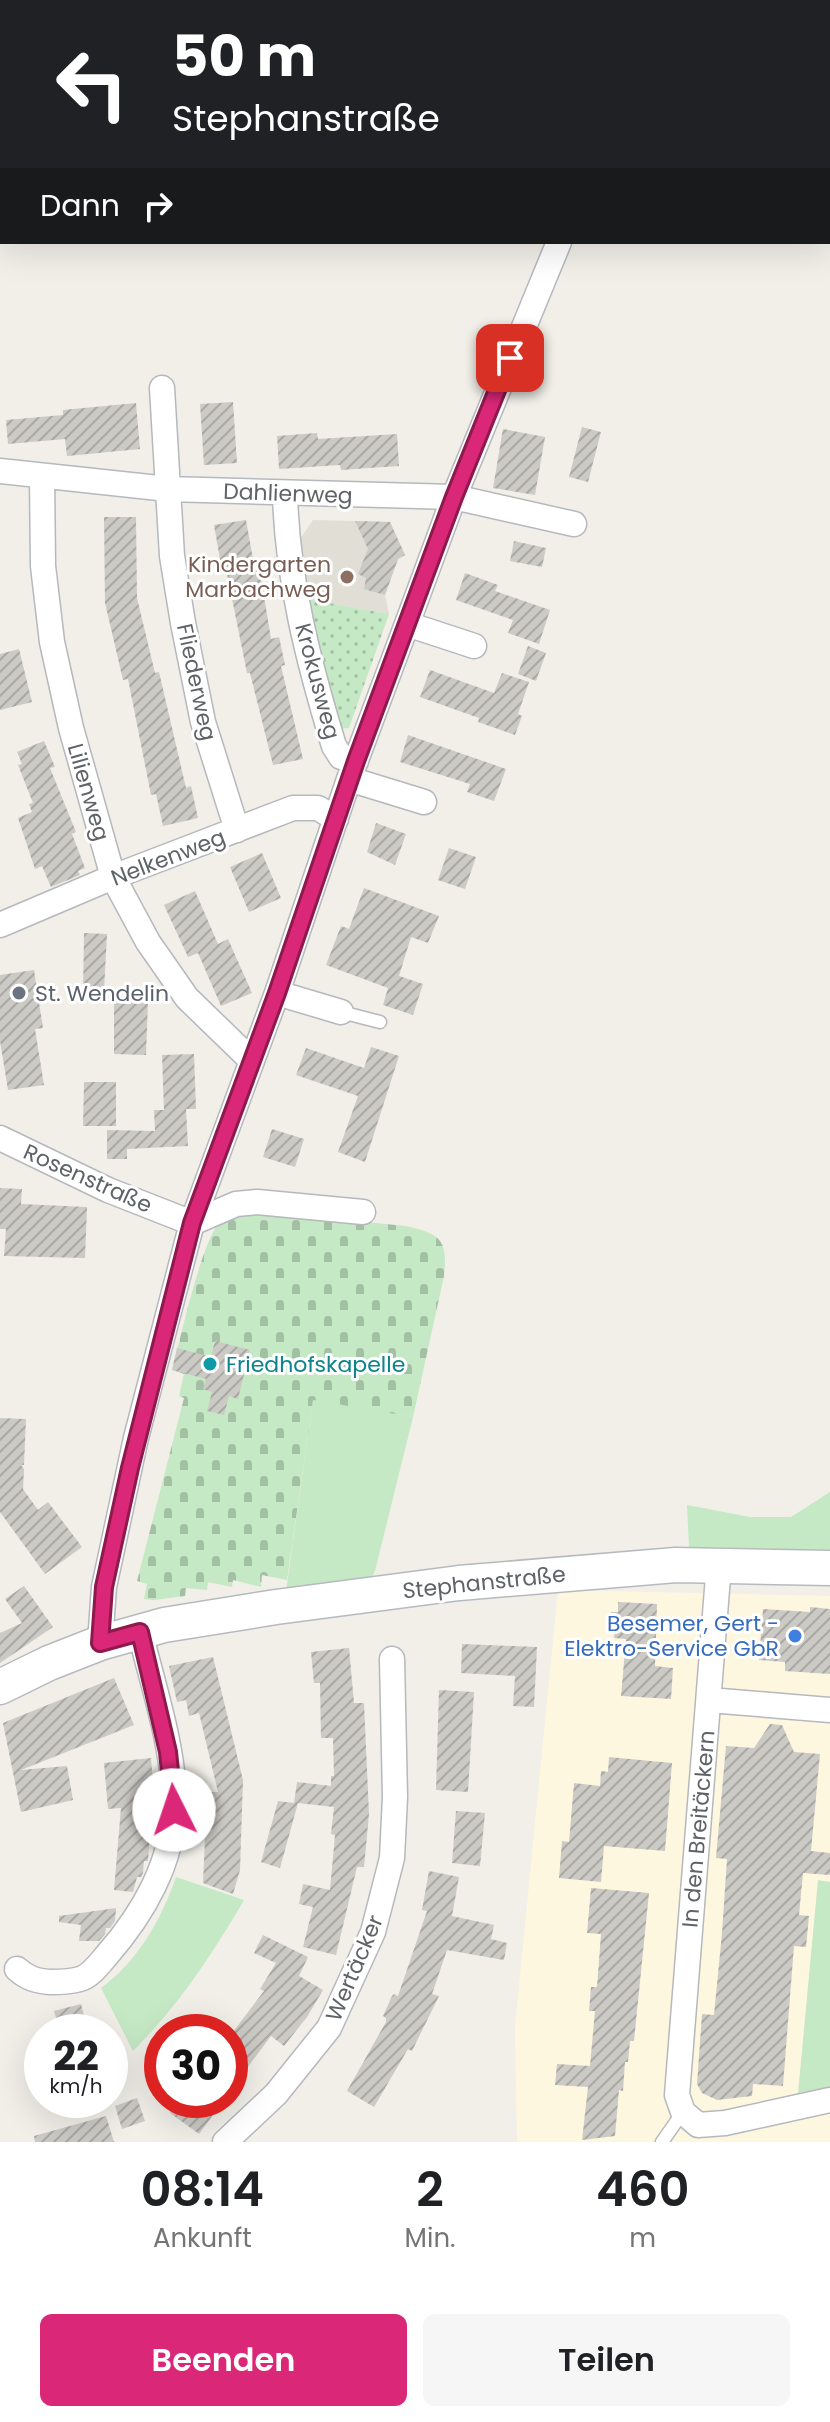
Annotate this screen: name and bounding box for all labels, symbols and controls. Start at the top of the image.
text: 50 m [172,17,316,96]
icon: left [40,32,144,136]
text: Stephanstraße [172,93,440,144]
text: Dann [40,184,120,227]
icon: right [136,184,180,228]
pin [476,324,544,392]
icon: arrive [488,336,532,380]
street label: Dahlienweg [223,476,353,511]
place label: Kindergarten Marbachweg [185,549,331,605]
marker: Kindergarten Marbachweg [338,568,356,586]
street label: Krokusweg [287,620,348,743]
street label: Fliederweg [169,621,224,743]
street label: Lilienweg [60,740,117,844]
street label: Nelkenweg [107,821,230,893]
place label: St. Wendelin [35,978,169,1009]
marker: St. Wendelin [10,984,28,1002]
street label: Rosenstraße [19,1136,157,1221]
place label: Friedhofskapelle [226,1349,405,1380]
marker: Friedhofskapelle [201,1355,219,1373]
street label: Stephanstraße [401,1559,567,1606]
place label: Besemer, Gert - Elektro-Service GbR [564,1608,779,1664]
marker: Besemer, Gert - Elektro-Service GbR [786,1627,804,1645]
street label: In den Breitäckern [674,1729,723,1929]
position arrow [132,1768,216,1852]
street label: Wertäcker [318,1910,391,2026]
speed limit sign: 30 [144,2014,248,2118]
text: 22 [53,2028,99,2084]
text: km/h [49,2072,103,2100]
text: 08:14 [141,2156,264,2223]
text: 2 [416,2156,444,2223]
text: 460 [596,2156,689,2223]
text: Ankunft [153,2220,252,2256]
text: Min. [405,2220,456,2256]
text: m [629,2220,656,2256]
button: Beenden [40,2314,407,2406]
button: Teilen [423,2314,790,2406]

